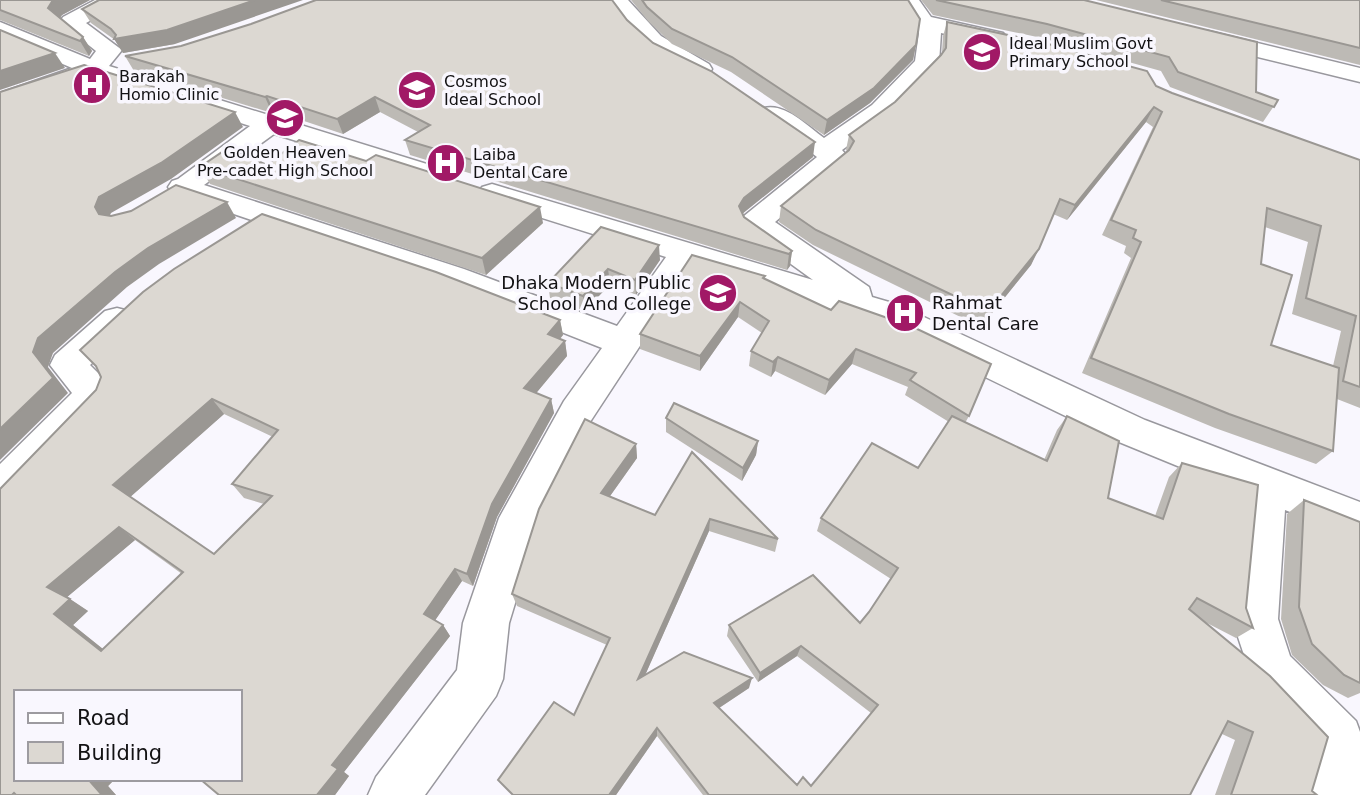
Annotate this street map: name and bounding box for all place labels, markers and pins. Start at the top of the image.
school or university icon: Ideal Muslim Govt Primary School [961,31,1003,73]
place label: Ideal Muslim Govt Primary School [1009,34,1153,71]
hospital icon: Barakah Homio Clinic [71,64,113,106]
place label: Barakah Homio Clinic [119,67,219,104]
school or university icon: Cosmos Ideal School [396,69,438,111]
place label: Cosmos Ideal School [444,72,541,109]
school or university icon: Golden Heaven Pre-cadet High School [264,97,306,139]
hospital icon: Laiba Dental Care [425,142,467,184]
place label: Golden Heaven Pre-cadet High School [197,143,373,180]
place label: Laiba Dental Care [473,145,568,182]
place label: Dhaka Modern Public School And College [501,272,691,314]
school or university icon: Dhaka Modern Public School And College [697,272,739,314]
hospital icon: Rahmat Dental Care [884,292,926,334]
place label: Rahmat Dental Care [932,292,1039,334]

